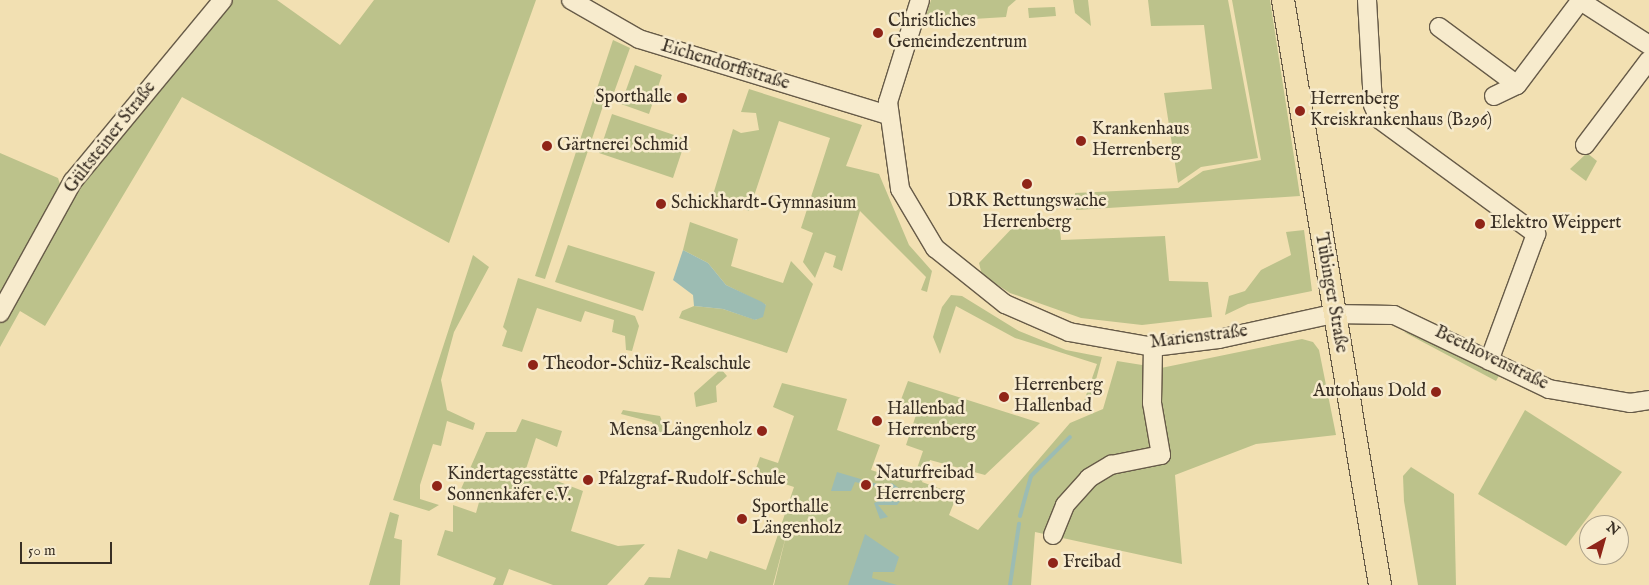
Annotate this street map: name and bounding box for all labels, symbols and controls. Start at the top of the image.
place label: Christliches Gemeindezentrum [888,12,1027,54]
marker: Christliches Gemeindezentrum [872,27,884,39]
street label: Eichendorffstraße [658,36,792,96]
street label: Gültsteiner Straße [61,78,161,198]
place label: Sporthalle [595,87,672,109]
place label: Herrenberg Kreiskrankenhaus (B296) [1310,90,1492,132]
marker: Sporthalle [676,92,688,104]
marker: Herrenberg Kreiskrankenhaus (B296) [1294,105,1306,117]
place label: Krankenhaus Herrenberg [1092,120,1189,162]
marker: Krankenhaus Herrenberg [1074,134,1088,148]
place label: Gärtnerei Schmid [557,135,688,157]
marker: Gärtnerei Schmid [541,140,553,152]
marker: DRK Rettungswache Herrenberg [1021,178,1033,190]
place label: DRK Rettungswache Herrenberg [947,192,1107,234]
place label: Schickhardt-Gymnasium [671,193,856,215]
marker: Schickhardt-Gymnasium [655,198,667,210]
place label: Elektro Weippert [1490,213,1621,235]
marker: Elektro Weippert [1474,218,1486,230]
street label: Tübinger Straße [1309,231,1351,355]
street label: Marienstraße [1149,321,1249,355]
street label: Beethovenstraße [1431,322,1551,396]
place label: Theodor-Schüz-Realschule [543,354,751,376]
marker: Theodor-Schüz-Realschule [527,359,539,371]
place label: Herrenberg Hallenbad [1014,376,1103,418]
place label: Autohaus Dold [1313,381,1426,403]
marker: Autohaus Dold [1430,386,1442,398]
marker: Herrenberg Hallenbad [998,391,1010,403]
place label: Hallenbad Herrenberg [887,400,976,442]
marker: Hallenbad Herrenberg [871,415,883,427]
place label: Mensa Längenholz [609,420,752,442]
marker: Mensa Längenholz [756,425,768,437]
place label: Naturfreibad Herrenberg [876,464,974,506]
place label: Kindertagesstätte Sonnenkäfer e.V. [447,465,578,508]
place label: Pfalzgraf-Rudolf-Schule [598,469,786,491]
marker: Pfalzgraf-Rudolf-Schule [582,474,594,486]
marker: Naturfreibad Herrenberg [860,479,872,491]
marker: Kindertagesstätte Sonnenkäfer e.V. [431,480,443,492]
place label: Sporthalle Längenholz [752,498,842,540]
marker: Sporthalle Längenholz [736,513,748,525]
north arrow [1579,515,1629,565]
text: N [1602,518,1623,540]
scale bar [22,532,115,564]
text: 50 m [28,541,56,560]
place label: Freibad [1063,552,1121,574]
marker: Freibad [1047,557,1059,569]

